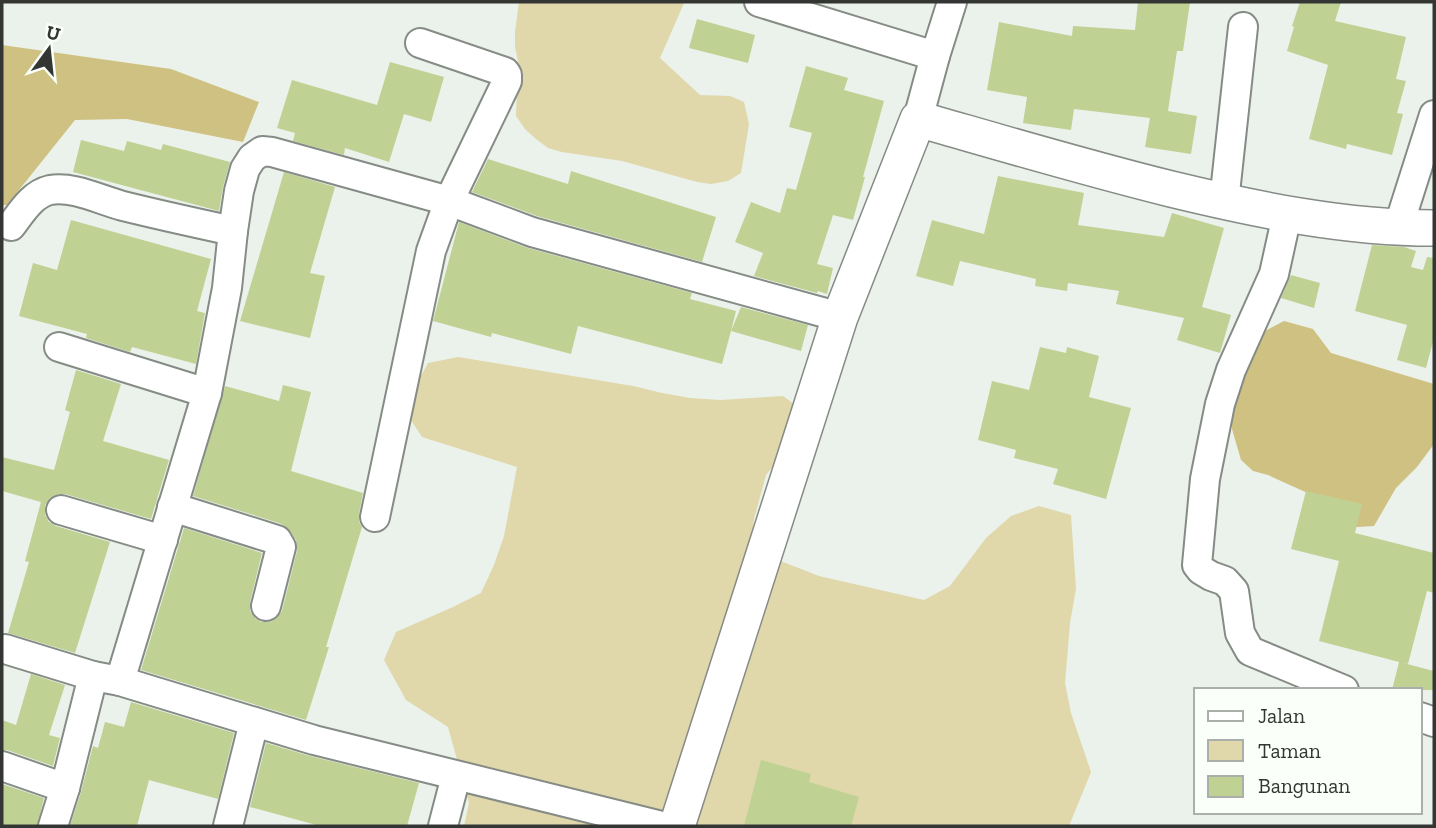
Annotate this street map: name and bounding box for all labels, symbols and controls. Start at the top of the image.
north arrow [14,14,84,84]
text: U [44,20,63,46]
legend [1194,688,1422,814]
text: Jalan [1258,703,1305,728]
text: Taman [1258,738,1321,763]
text: Bangunan [1258,773,1350,798]

